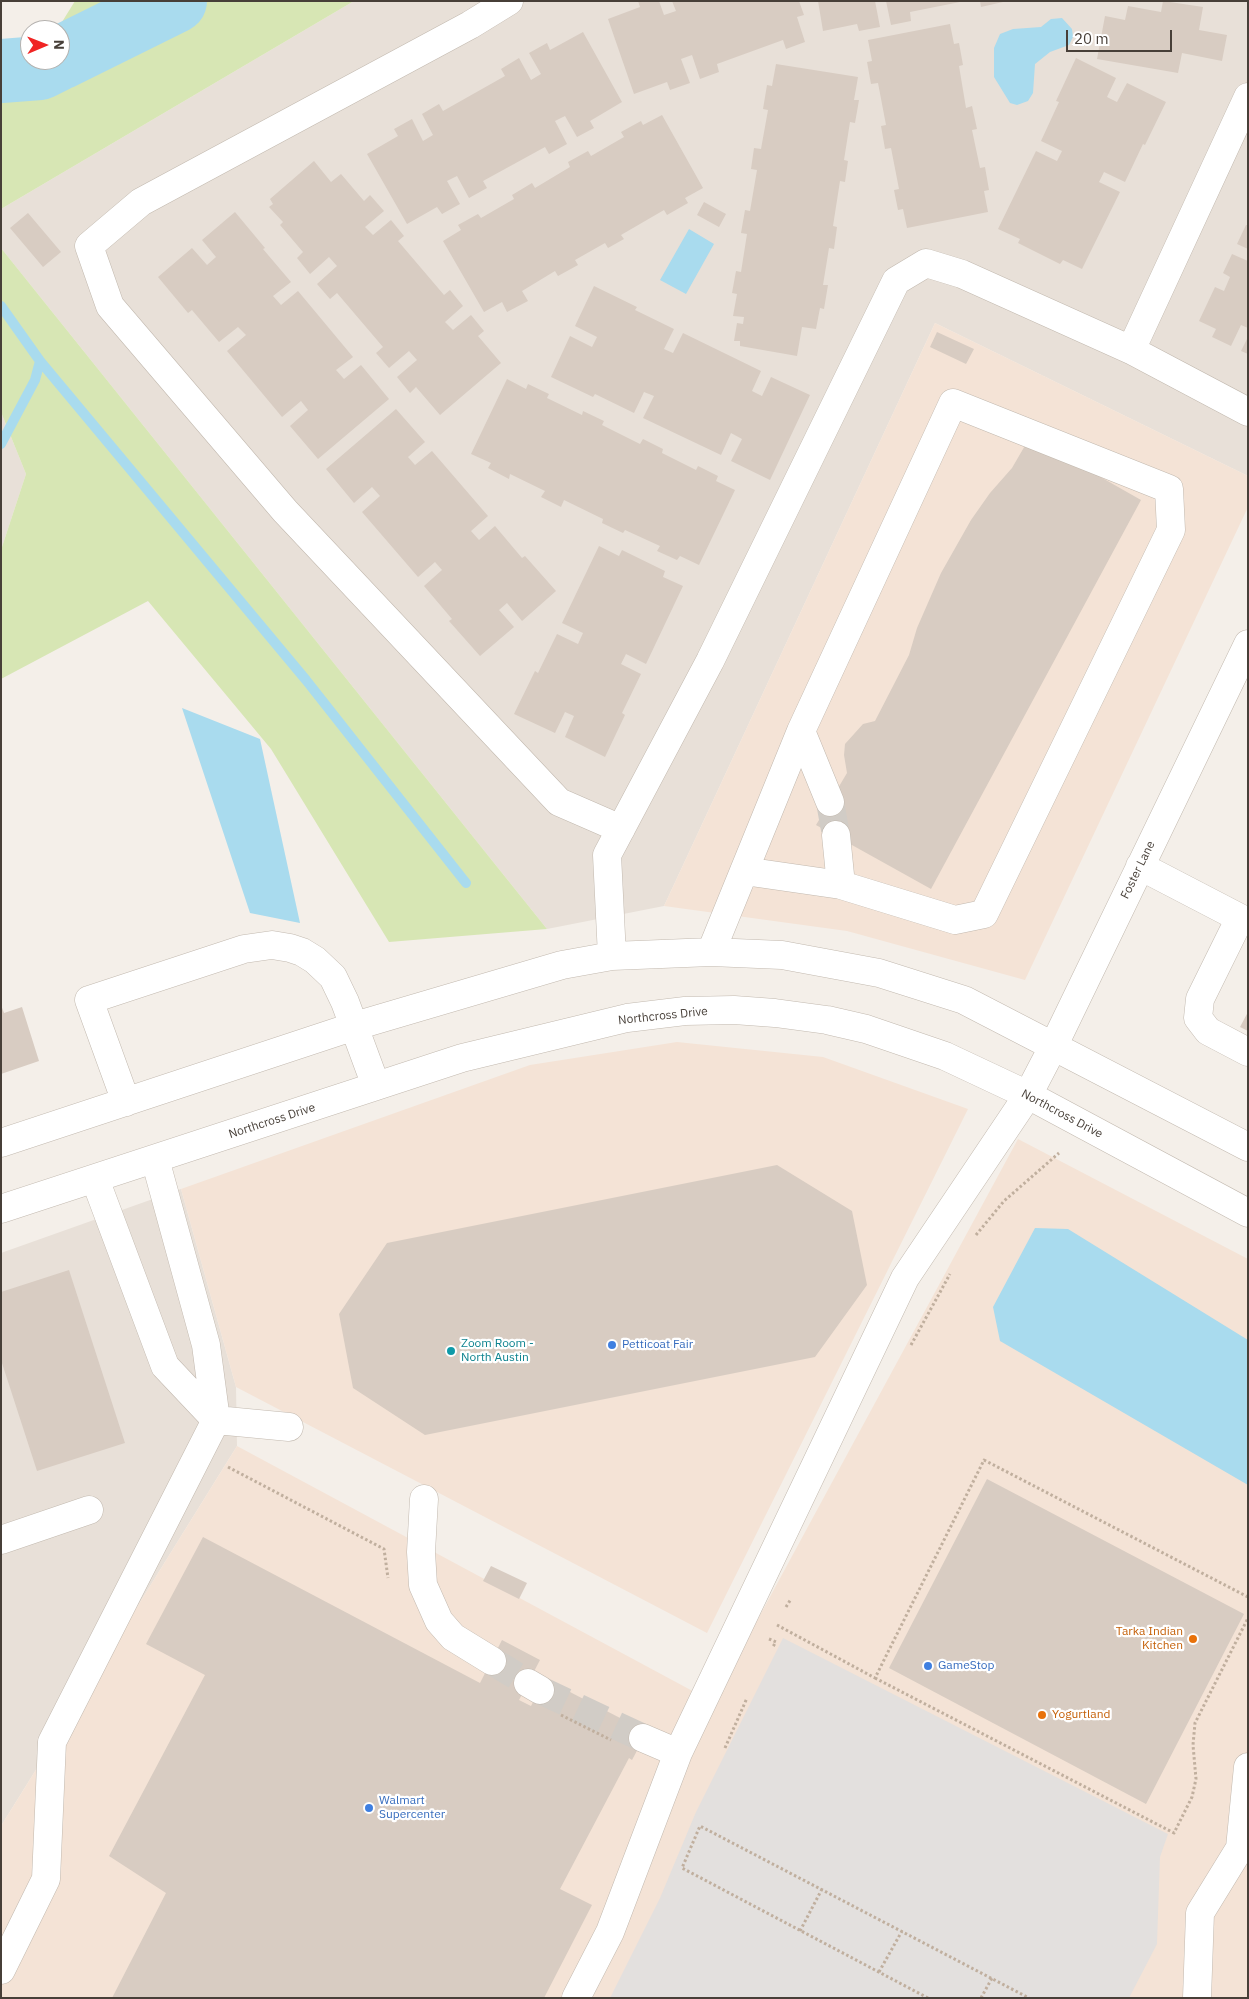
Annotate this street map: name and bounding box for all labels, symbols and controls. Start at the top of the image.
north arrow [20,20,70,70]
scale bar [1069,20,1175,52]
text: 20 m [1074,29,1109,48]
text: N [50,40,68,50]
street label: Foster Lane [1118,839,1158,901]
street label: Northcross Drive [617,1004,709,1028]
street label: Northcross Drive [1019,1086,1105,1142]
street label: Northcross Drive [227,1100,317,1142]
place label: Zoom Room - North Austin [461,1337,534,1365]
place label: Petticoat Fair [622,1338,693,1352]
marker: Petticoat Fair [606,1339,618,1351]
marker: Zoom Room - North Austin [445,1345,457,1357]
place label: Tarka Indian Kitchen [1116,1625,1183,1653]
marker: Tarka Indian Kitchen [1187,1633,1199,1645]
place label: GameStop [938,1659,995,1673]
marker: GameStop [922,1660,934,1672]
place label: Yogurtland [1052,1708,1110,1722]
marker: Yogurtland [1036,1709,1048,1721]
place label: Walmart Supercenter [379,1794,445,1822]
marker: Walmart Supercenter [363,1802,375,1814]

